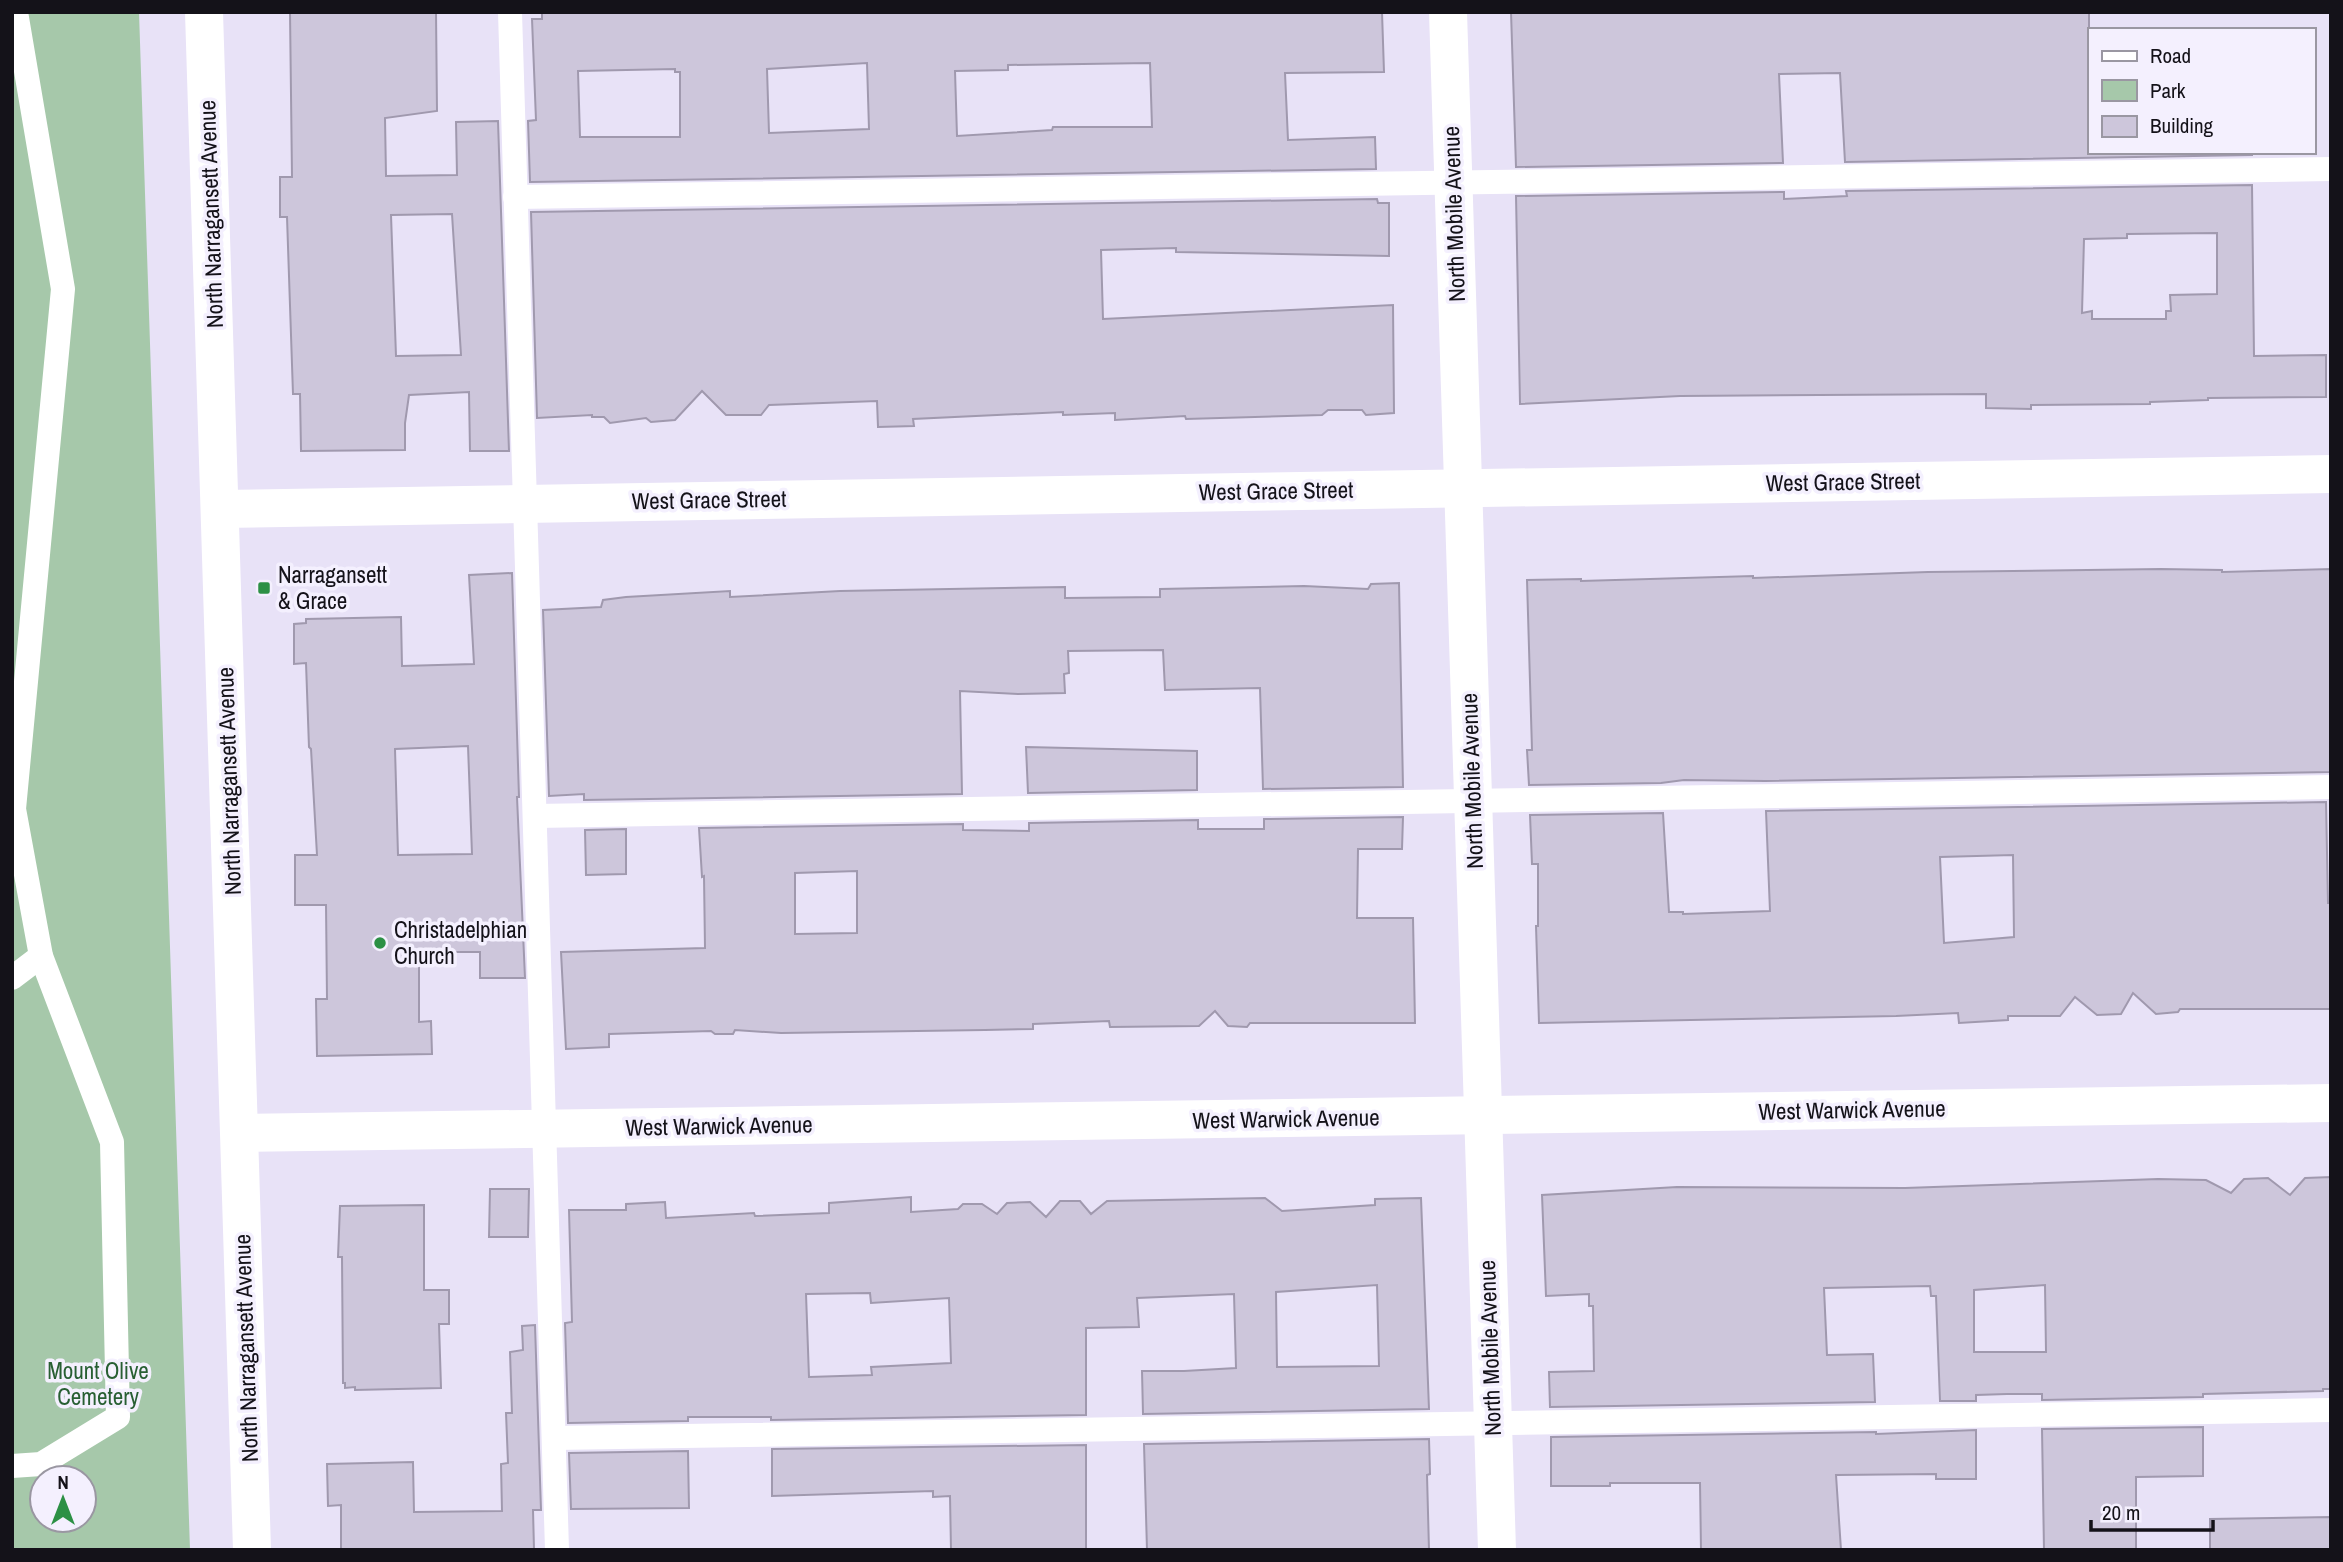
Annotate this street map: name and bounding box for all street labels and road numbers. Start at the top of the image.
street label: North Narragansett Avenue [191,99,230,329]
street label: North Mobile Avenue [1435,126,1472,302]
street label: West Grace Street [1765,465,1921,498]
street label: West Grace Street [1198,474,1354,507]
street label: West Grace Street [631,483,787,516]
street label: North Narragansett Avenue [209,666,248,896]
street label: North Mobile Avenue [1453,693,1490,869]
street label: West Warwick Avenue [1758,1092,1946,1127]
street label: West Warwick Avenue [1192,1101,1380,1136]
street label: West Warwick Avenue [625,1108,813,1143]
street label: North Narragansett Avenue [226,1233,265,1463]
street label: North Mobile Avenue [1471,1260,1508,1436]

